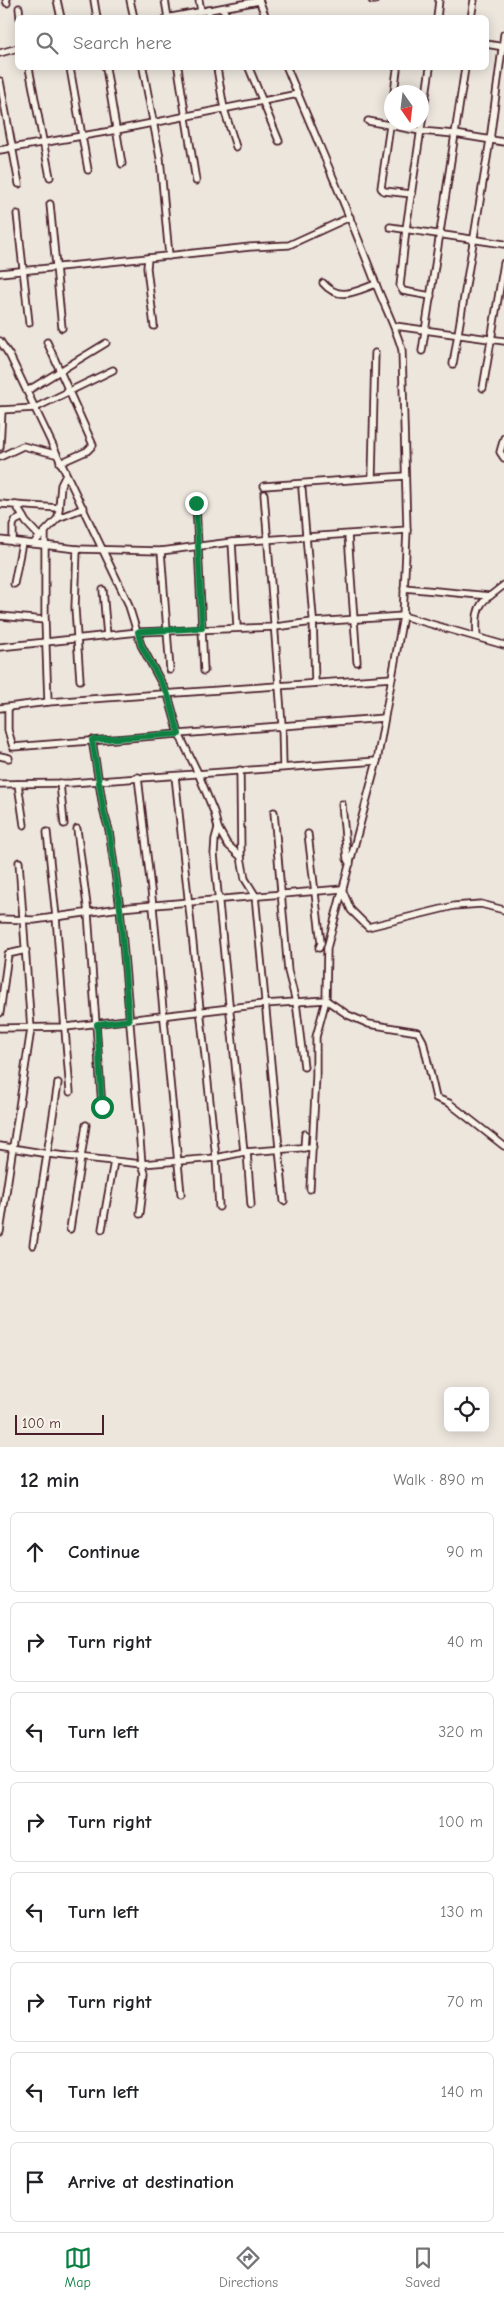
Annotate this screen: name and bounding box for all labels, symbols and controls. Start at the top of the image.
search box [15,15,489,70]
icon: search [33,29,61,57]
text: Search here [73,32,172,54]
north arrow [384,85,429,130]
route end [185,492,208,515]
route start [91,1096,114,1119]
map controls [444,1387,489,1432]
button: locate [444,1387,489,1432]
scale bar [15,1412,104,1435]
text: 100 m [22,1415,61,1432]
text: 12 min [20,1468,79,1492]
text: Walk · 890 m [393,1471,484,1489]
icon: ahead [21,1538,49,1566]
text: Continue [68,1541,140,1563]
text: 90 m [446,1543,483,1561]
icon: right [21,1628,49,1656]
text: Turn right [68,1631,152,1653]
text: 40 m [447,1633,483,1651]
icon: left [21,1718,49,1746]
text: Turn left [68,1721,139,1743]
text: 320 m [438,1723,483,1741]
icon: right [21,1808,49,1836]
text: Turn right [68,1811,152,1833]
text: 100 m [439,1813,483,1831]
icon: left [21,1898,49,1926]
text: Turn left [68,1901,139,1923]
text: 130 m [440,1903,483,1921]
icon: right [21,1988,49,2016]
text: Turn right [68,1991,152,2013]
text: 70 m [447,1993,483,2011]
icon: left [21,2078,49,2106]
text: Turn left [68,2081,139,2103]
text: 140 m [441,2083,483,2101]
icon: arrive [21,2168,49,2196]
text: Arrive at destination [68,2171,234,2193]
tab: Map [64,2244,92,2291]
tab: Directions [219,2244,278,2291]
tab: Saved [405,2244,440,2291]

